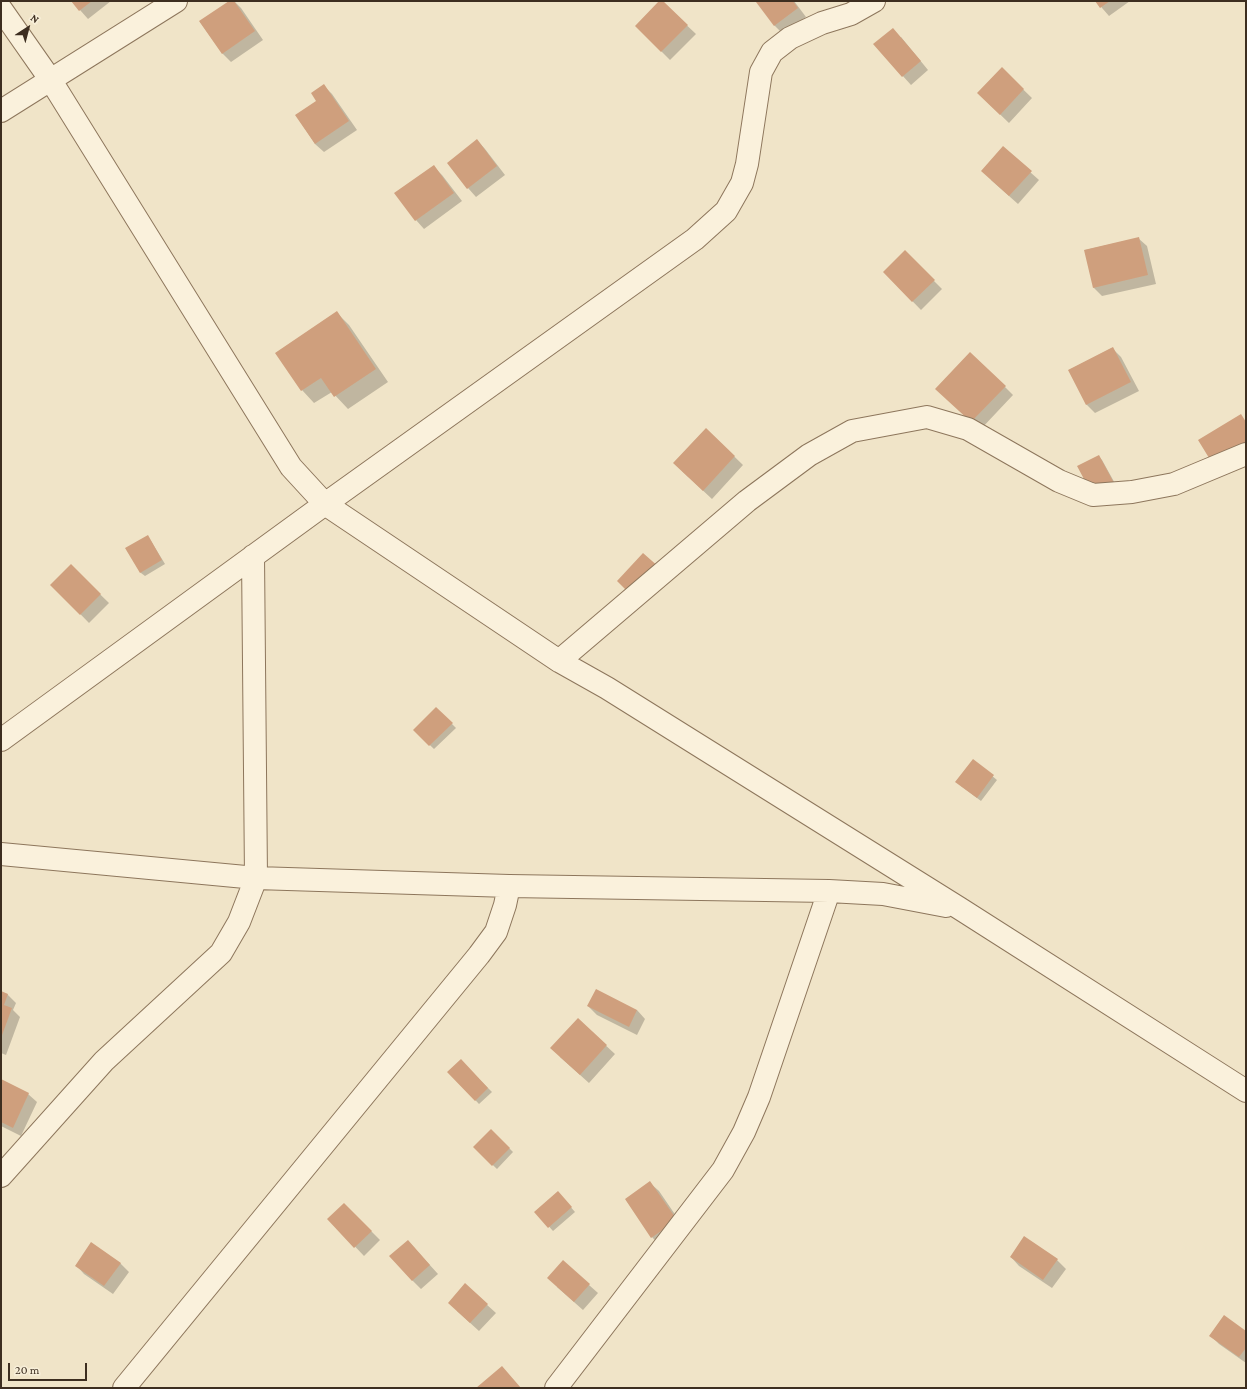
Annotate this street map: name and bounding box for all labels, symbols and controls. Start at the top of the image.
north arrow [8,8,48,48]
text: N [28,11,42,25]
scale bar [10,1355,89,1381]
text: 20 m [15,1363,39,1377]

